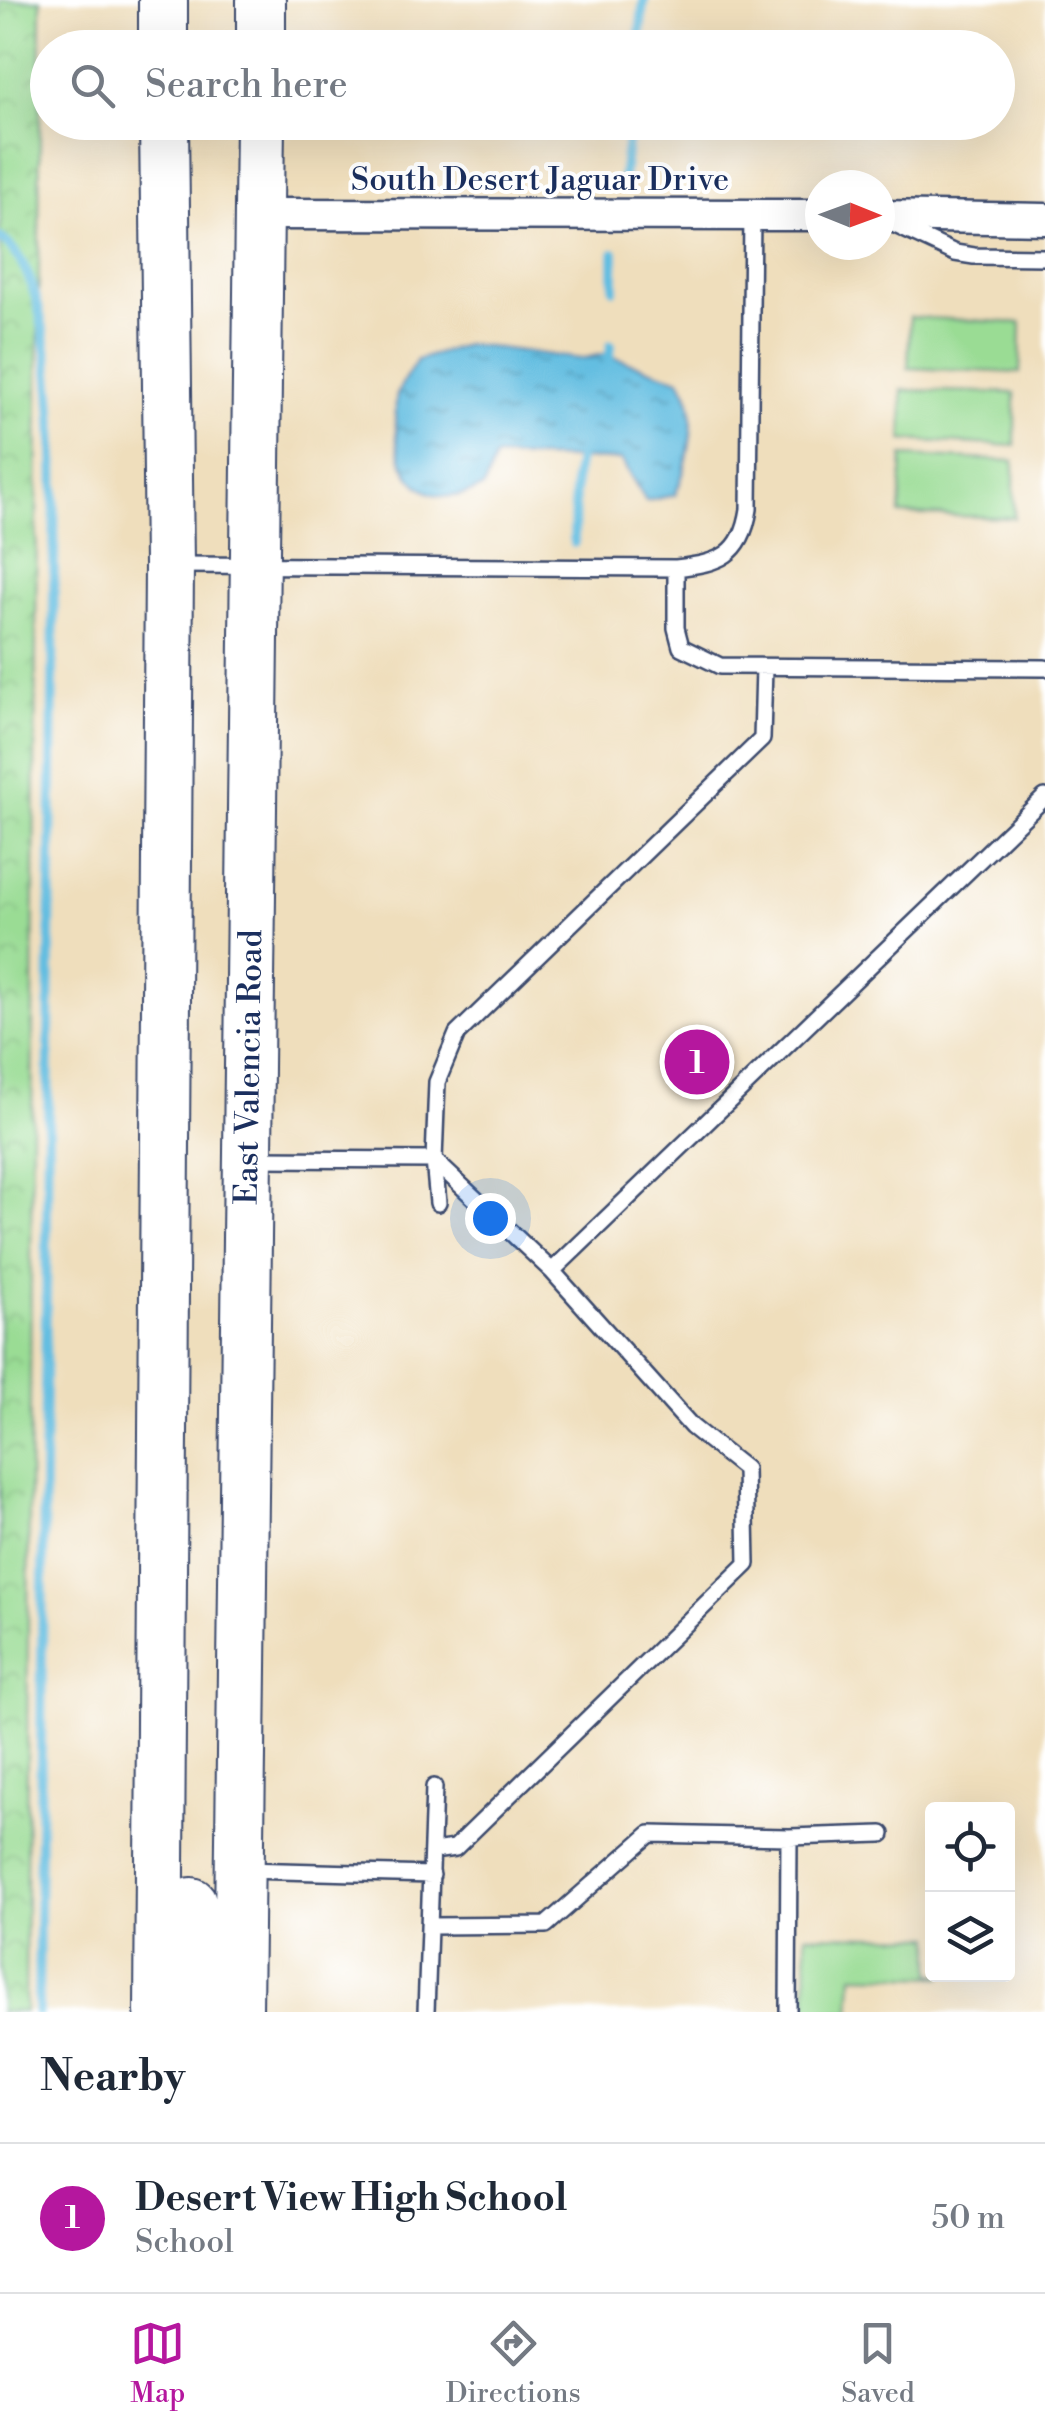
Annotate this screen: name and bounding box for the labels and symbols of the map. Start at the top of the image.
street label: South Desert Jaguar Drive [351,160,729,200]
north arrow [805,170,895,260]
street label: East Valencia Road [227,929,271,1205]
pin: 1 [664,1024,730,1100]
your location [465,1193,516,1244]

